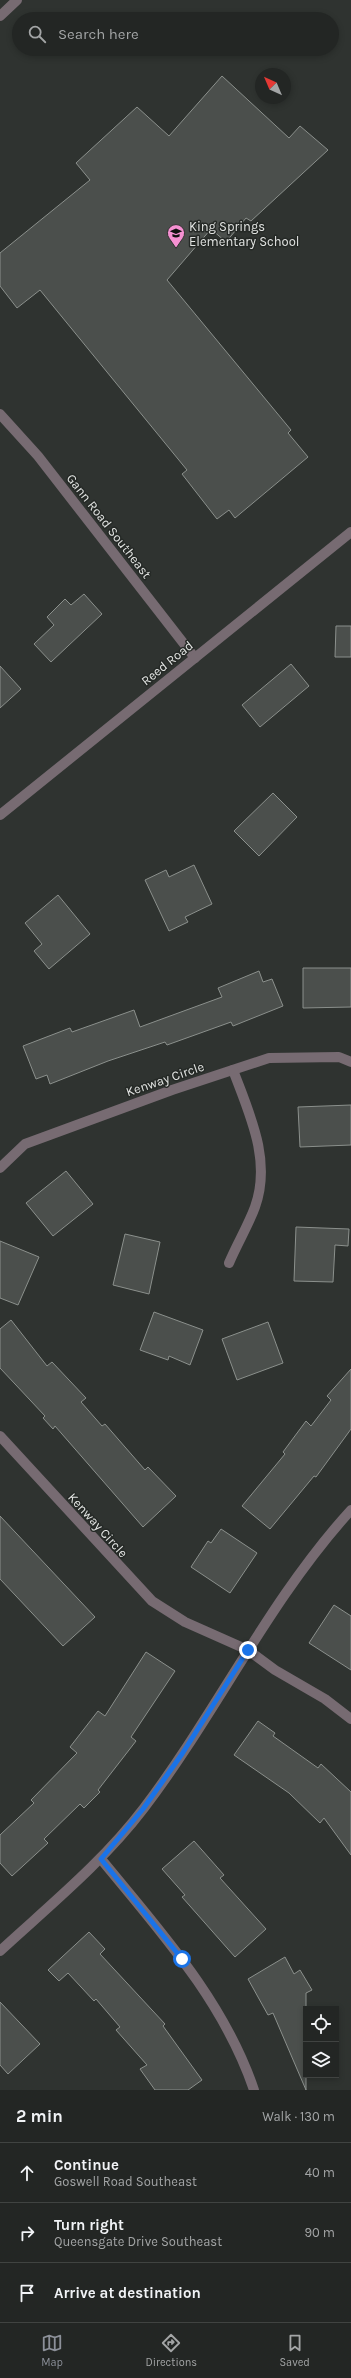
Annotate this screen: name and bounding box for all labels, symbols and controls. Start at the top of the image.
search box [12,12,339,56]
icon: search [26,23,48,45]
text: Search here [58,25,139,43]
north arrow [255,68,291,104]
place label: King Springs Elementary School [189,219,299,249]
school or university icon: King Springs Elementary School [166,223,186,248]
street label: Gann Road Southeast [64,471,155,581]
street label: Reed Road [138,638,196,688]
street label: Kenway Circle [124,1059,206,1099]
street label: Kenway Circle [65,1490,131,1561]
route end [239,1641,257,1659]
route start [173,1950,191,1968]
map controls [303,2006,339,2078]
button: locate [303,2006,339,2042]
button: layers [303,2042,339,2078]
text: 2 min [16,2106,63,2126]
text: Walk · 130 m [262,2109,335,2124]
text: Continue [54,2156,119,2174]
icon: ahead [16,2162,38,2184]
text: 40 m [305,2165,335,2180]
text: Goswell Road Southeast [54,2174,197,2189]
text: Turn right [54,2216,124,2234]
icon: right [16,2222,38,2244]
text: 90 m [304,2225,335,2240]
text: Queensgate Drive Southeast [54,2234,222,2249]
icon: arrive [16,2282,38,2304]
text: Arrive at destination [54,2284,201,2302]
tab: Map [41,2332,63,2369]
tab: Directions [145,2332,197,2369]
tab: Saved [279,2332,310,2369]

